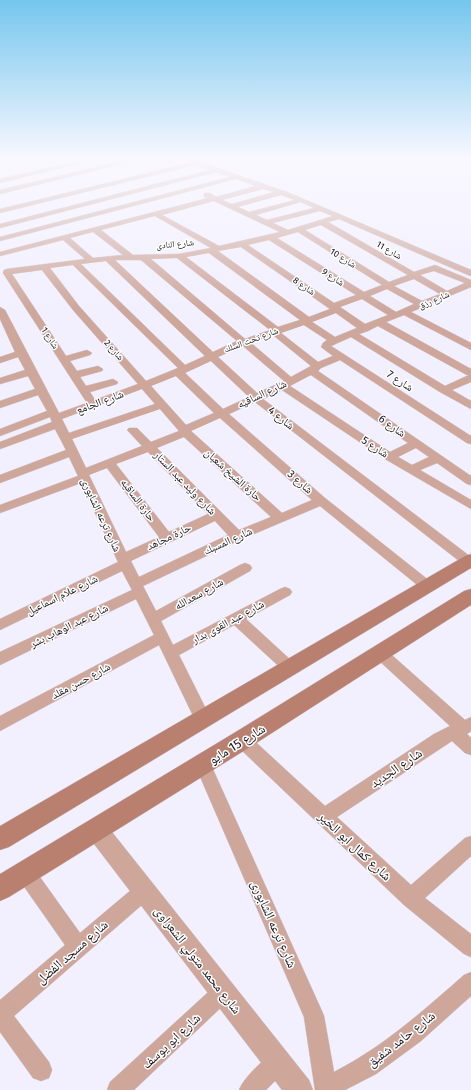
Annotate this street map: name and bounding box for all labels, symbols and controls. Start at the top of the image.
street label: شارع النادى [156,237,194,252]
street label: شارع 11 [374,239,403,262]
street label: شارع 10 [328,246,358,271]
street label: شارع 9 [320,266,346,289]
street label: شارع 8 [291,275,317,298]
street label: شارع رزق [417,289,451,312]
street label: شارع 1 [39,325,61,351]
street label: شارع تحت السلك [222,326,280,355]
street label: شارع 2 [102,338,126,363]
street label: شارع 7 [384,368,416,394]
street label: شارع الساقيه [236,377,288,411]
street label: شارع الجامع [75,387,125,417]
street label: شارع 4 [265,404,297,432]
street label: شارع 6 [376,412,408,440]
street label: شارع 5 [359,434,391,460]
street label: حارة الشيخ شعبان [202,446,264,504]
street label: شارع وليد عبد الستار [151,448,219,518]
street label: شارع 3 [285,467,315,497]
street label: شارع ترعه الشابورى [78,476,124,554]
street label: حارة الساقيه [118,476,158,524]
street label: حارة مجاهد [145,521,193,553]
street label: شارع المسبك [202,525,254,557]
street label: شارع علام اسماعيل [24,572,100,618]
street label: شارع سعدالله [172,575,226,613]
street label: شارع عبد القوى بدار [189,598,266,647]
street label: شارع عبد الوهاب بشر [27,601,110,651]
street label: شارع حسن مقلد [49,660,113,702]
street label: شارع 15 مايو [206,721,269,769]
street label: شارع الجديد [367,745,426,792]
street label: شارع كمال ابو الخير [313,808,395,885]
street label: شارع ترعه الشابورى [246,878,300,971]
street label: شارع محمد متولي الشعراوى [149,903,245,1019]
street label: شارع مسجد الفضل [33,917,112,989]
street label: شارع حامد شفيق [364,1008,439,1072]
street label: شارع ابو يوسف [139,1010,205,1073]

